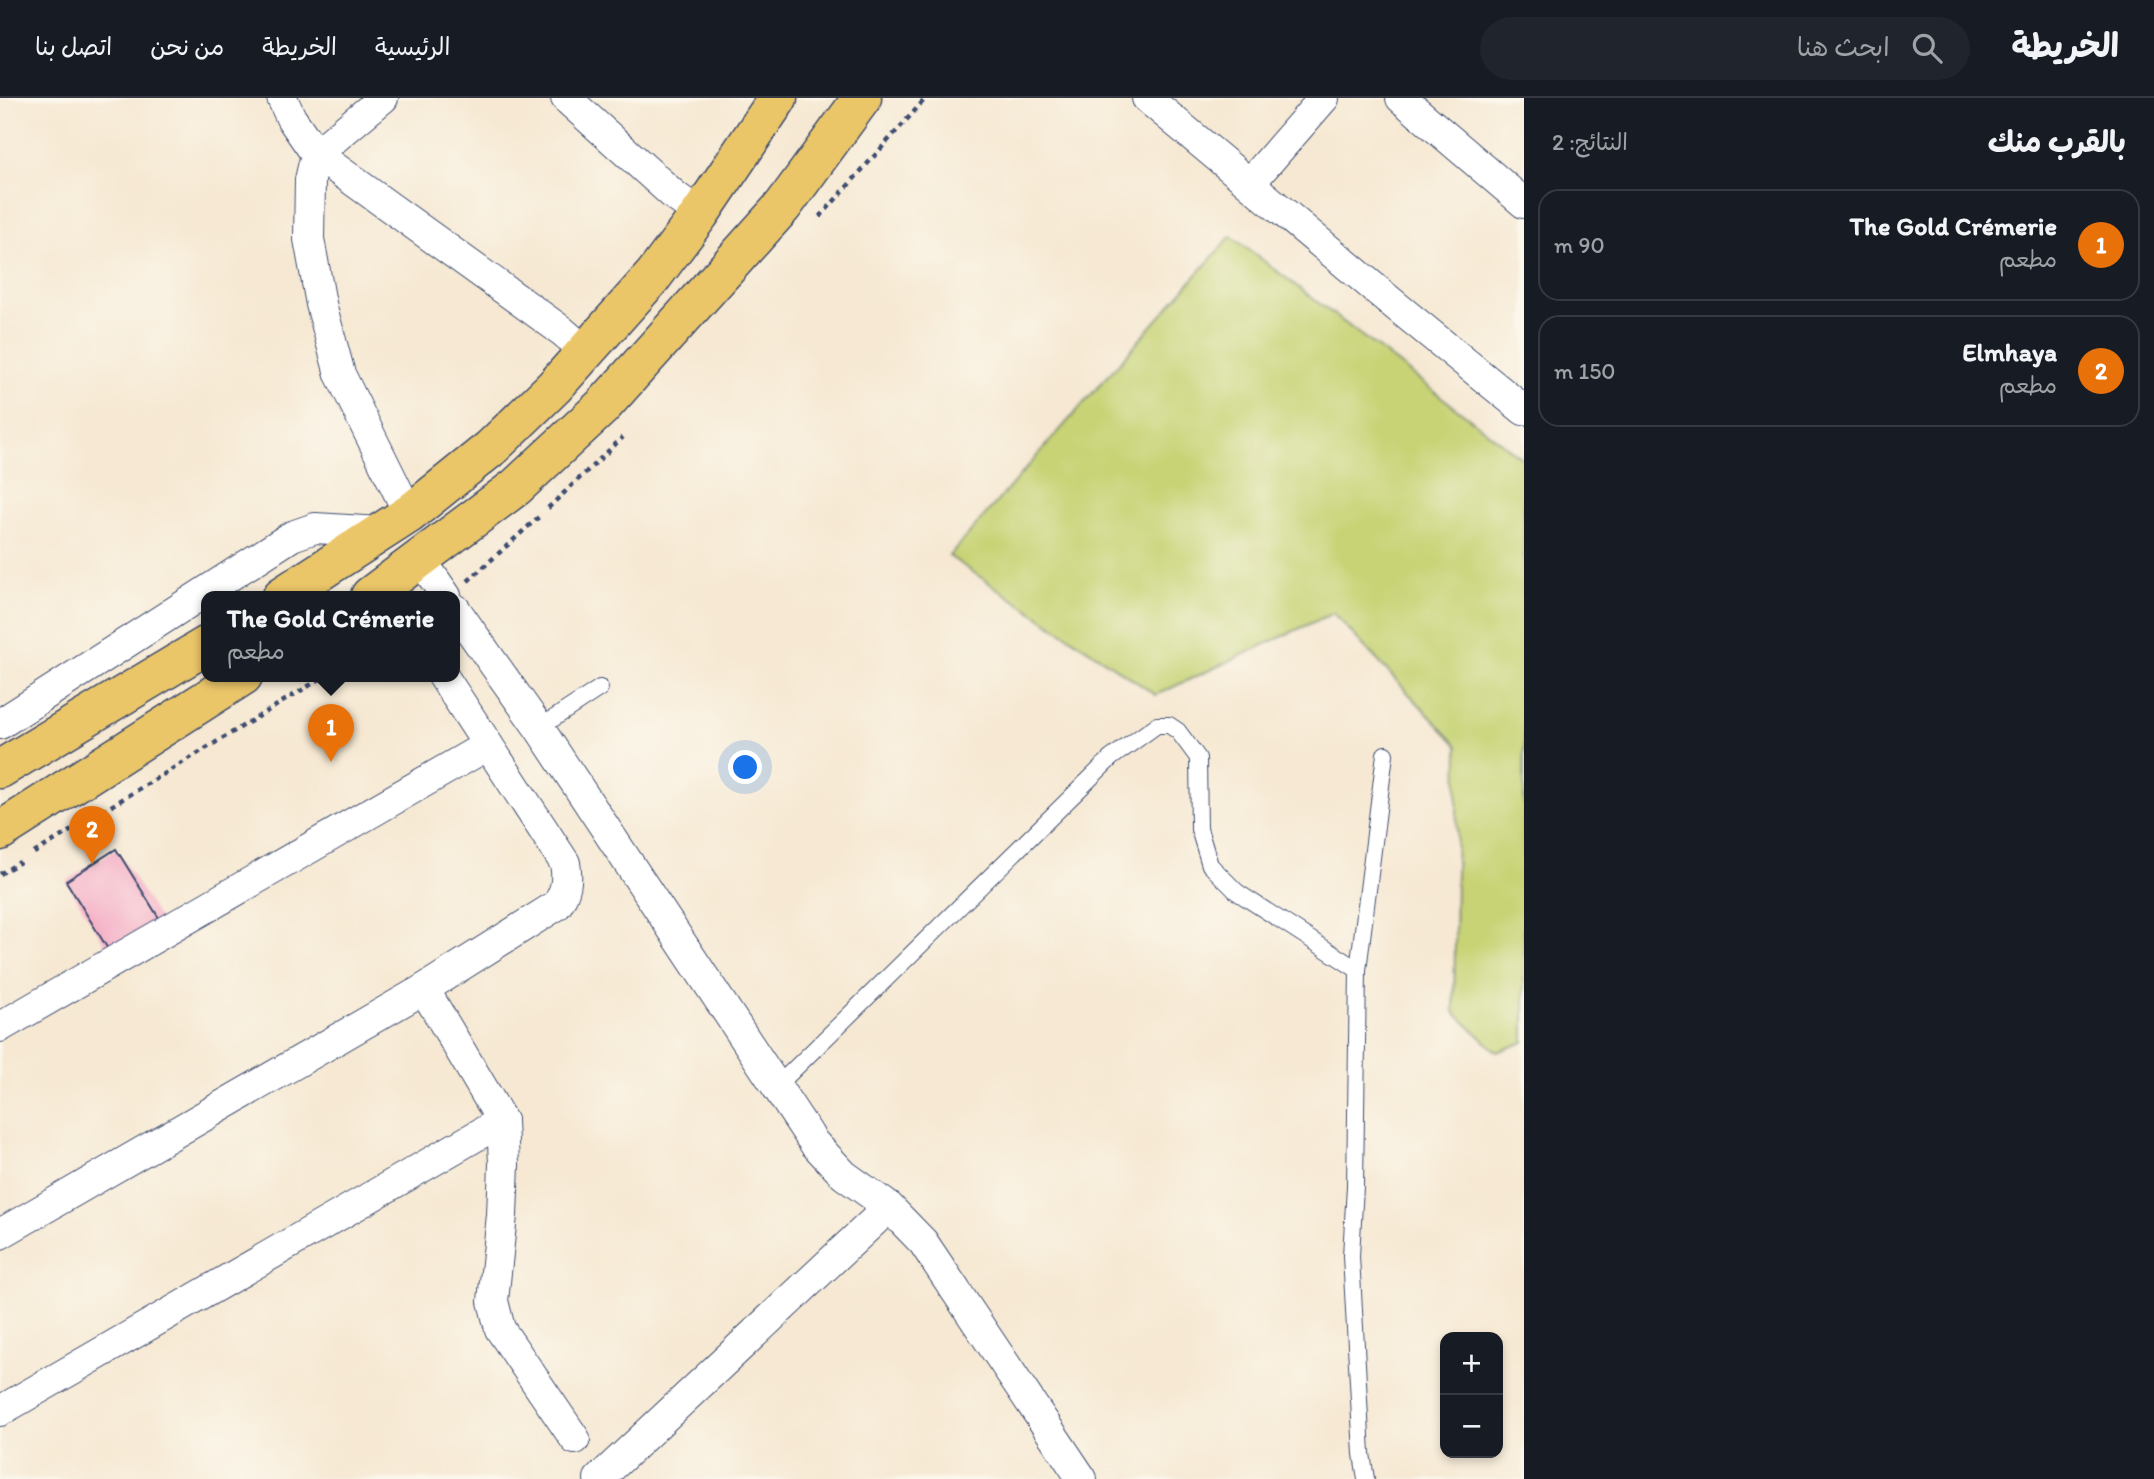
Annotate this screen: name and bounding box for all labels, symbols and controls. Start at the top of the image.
search box [1480,17,1970,80]
text: الخريطة [2012,26,2119,65]
icon: search [1908,29,1946,67]
text: ابحث هنا [1797,31,1890,63]
text: اتصل بنا [35,32,112,61]
text: من نحن [150,32,224,61]
text: الخريطة [262,32,337,61]
text: الرئيسية [375,32,450,61]
text: بالقرب منك [1988,123,2126,160]
text: النتائج: 2 [1552,128,1628,156]
text: The Gold Crémerie [1849,210,2057,242]
text: 90 m [1554,231,1605,259]
text: 1 [2096,231,2106,259]
text: مطعم [1999,245,2057,273]
text: Elmhaya [1962,336,2057,368]
text: 150 m [1554,357,1615,385]
text: 2 [2095,357,2107,385]
text: مطعم [1999,371,2057,399]
popup [201,591,460,682]
text: The Gold Crémerie [227,602,434,634]
text: مطعم [227,637,285,665]
pin: 1 [308,704,354,762]
your location [728,750,762,784]
pin: 2 [69,806,115,864]
map controls [1440,1332,1503,1458]
button: + [1440,1332,1503,1395]
button: − [1440,1395,1503,1458]

